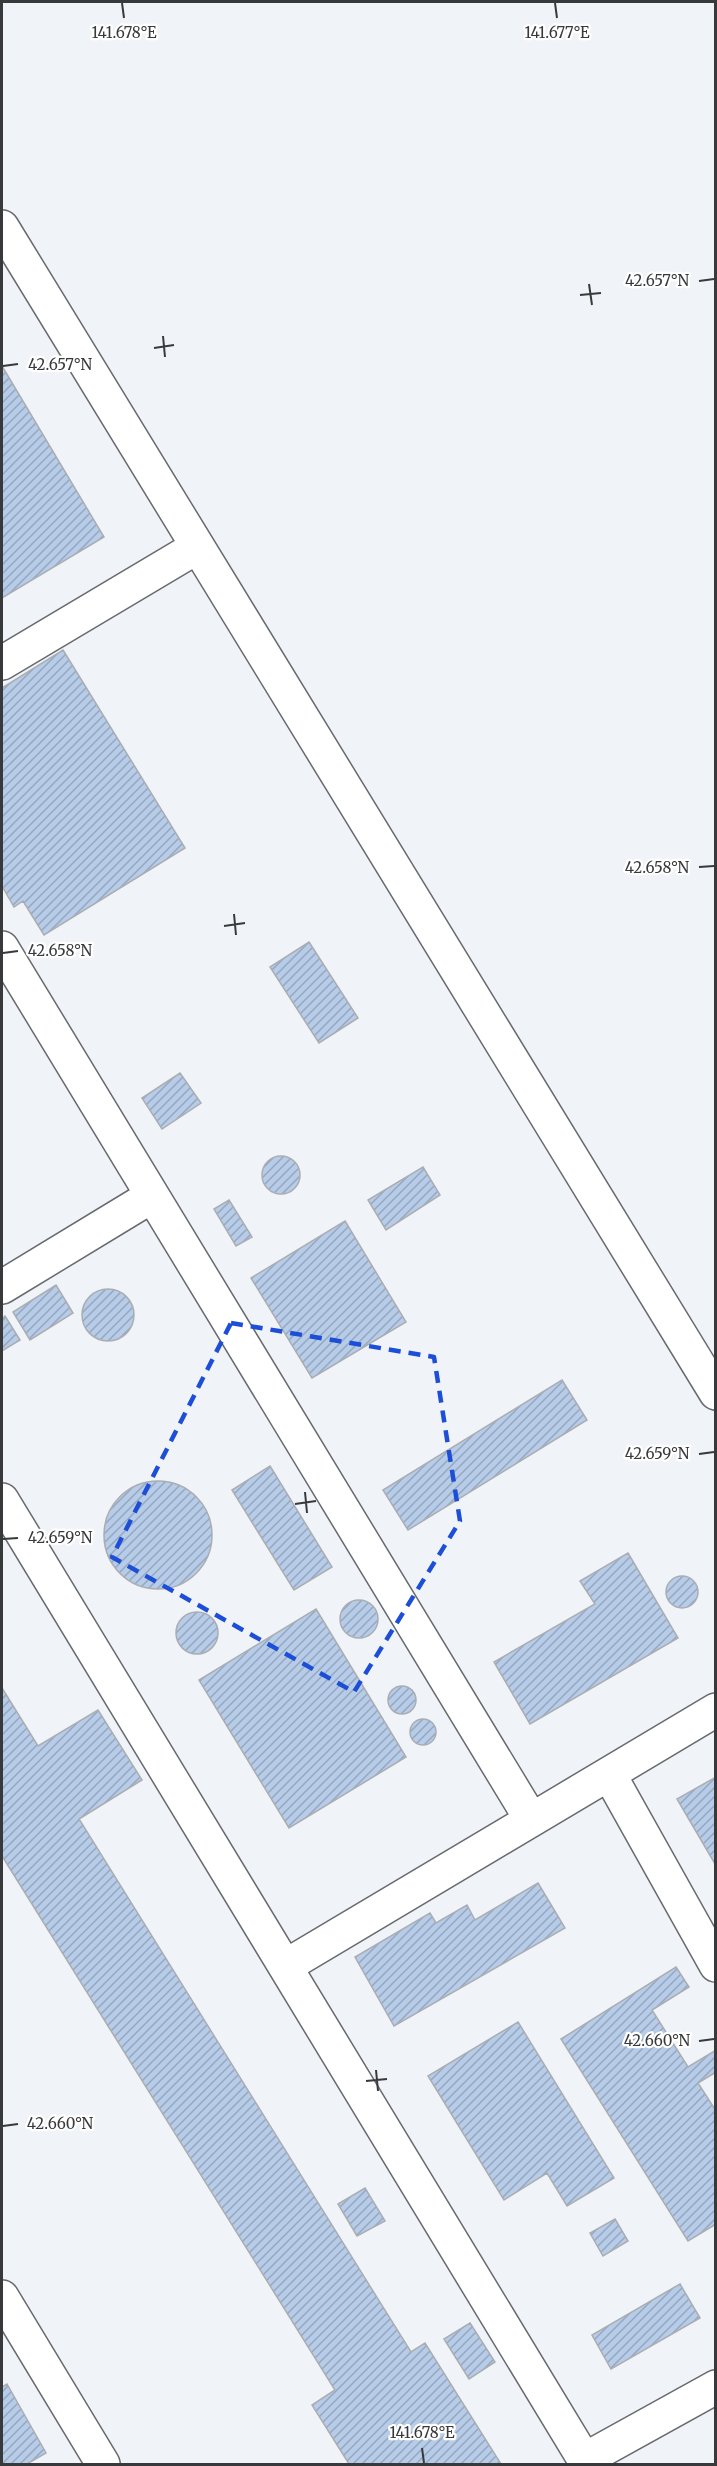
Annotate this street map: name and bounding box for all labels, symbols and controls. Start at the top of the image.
text: 141.678°E [92,23,157,42]
text: 141.677°E [524,23,590,42]
text: 42.657°N [625,271,689,290]
text: 42.657°N [28,355,92,374]
text: 42.658°N [625,858,690,877]
text: 42.658°N [28,941,93,960]
text: 42.659°N [625,1444,690,1463]
text: 42.659°N [28,1528,93,1547]
text: 42.660°N [624,2031,691,2050]
text: 42.660°N [27,2114,94,2133]
text: 141.678°E [390,2423,455,2442]

